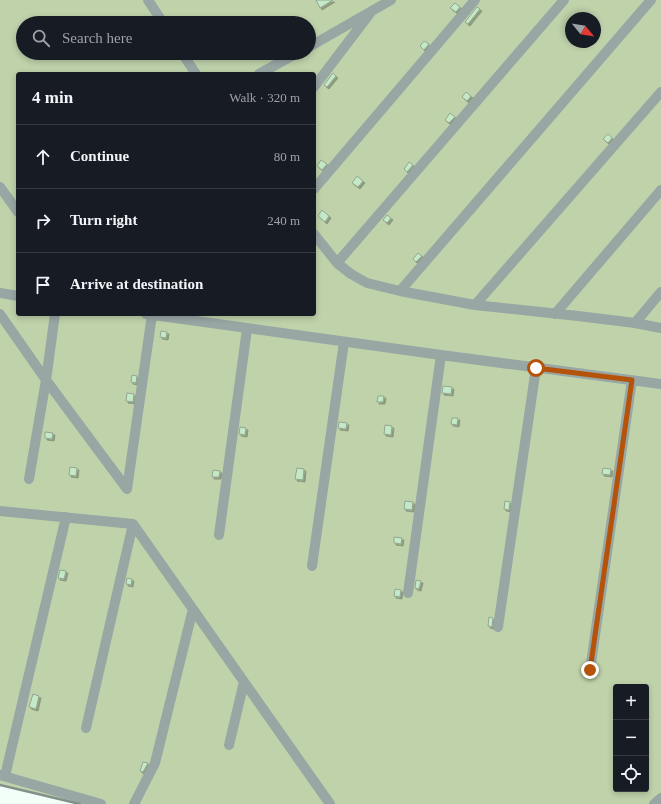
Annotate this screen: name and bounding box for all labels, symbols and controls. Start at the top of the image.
north arrow [565,12,601,48]
search box [16,16,316,60]
icon: search [30,27,52,49]
text: Search here [62,30,132,46]
text: 4 min [32,88,73,107]
text: Walk · 320 m [229,90,300,105]
icon: ahead [32,146,54,168]
text: Continue [70,148,129,164]
text: 80 m [274,149,300,164]
icon: right [32,210,54,232]
text: Turn right [70,212,137,228]
text: 240 m [267,213,300,228]
icon: arrive [32,274,54,296]
text: Arrive at destination [70,276,203,292]
route start [527,359,545,377]
route end [581,661,599,679]
map controls [613,684,649,792]
button: + [613,684,649,720]
button: − [613,720,649,756]
button: locate [613,756,649,792]

